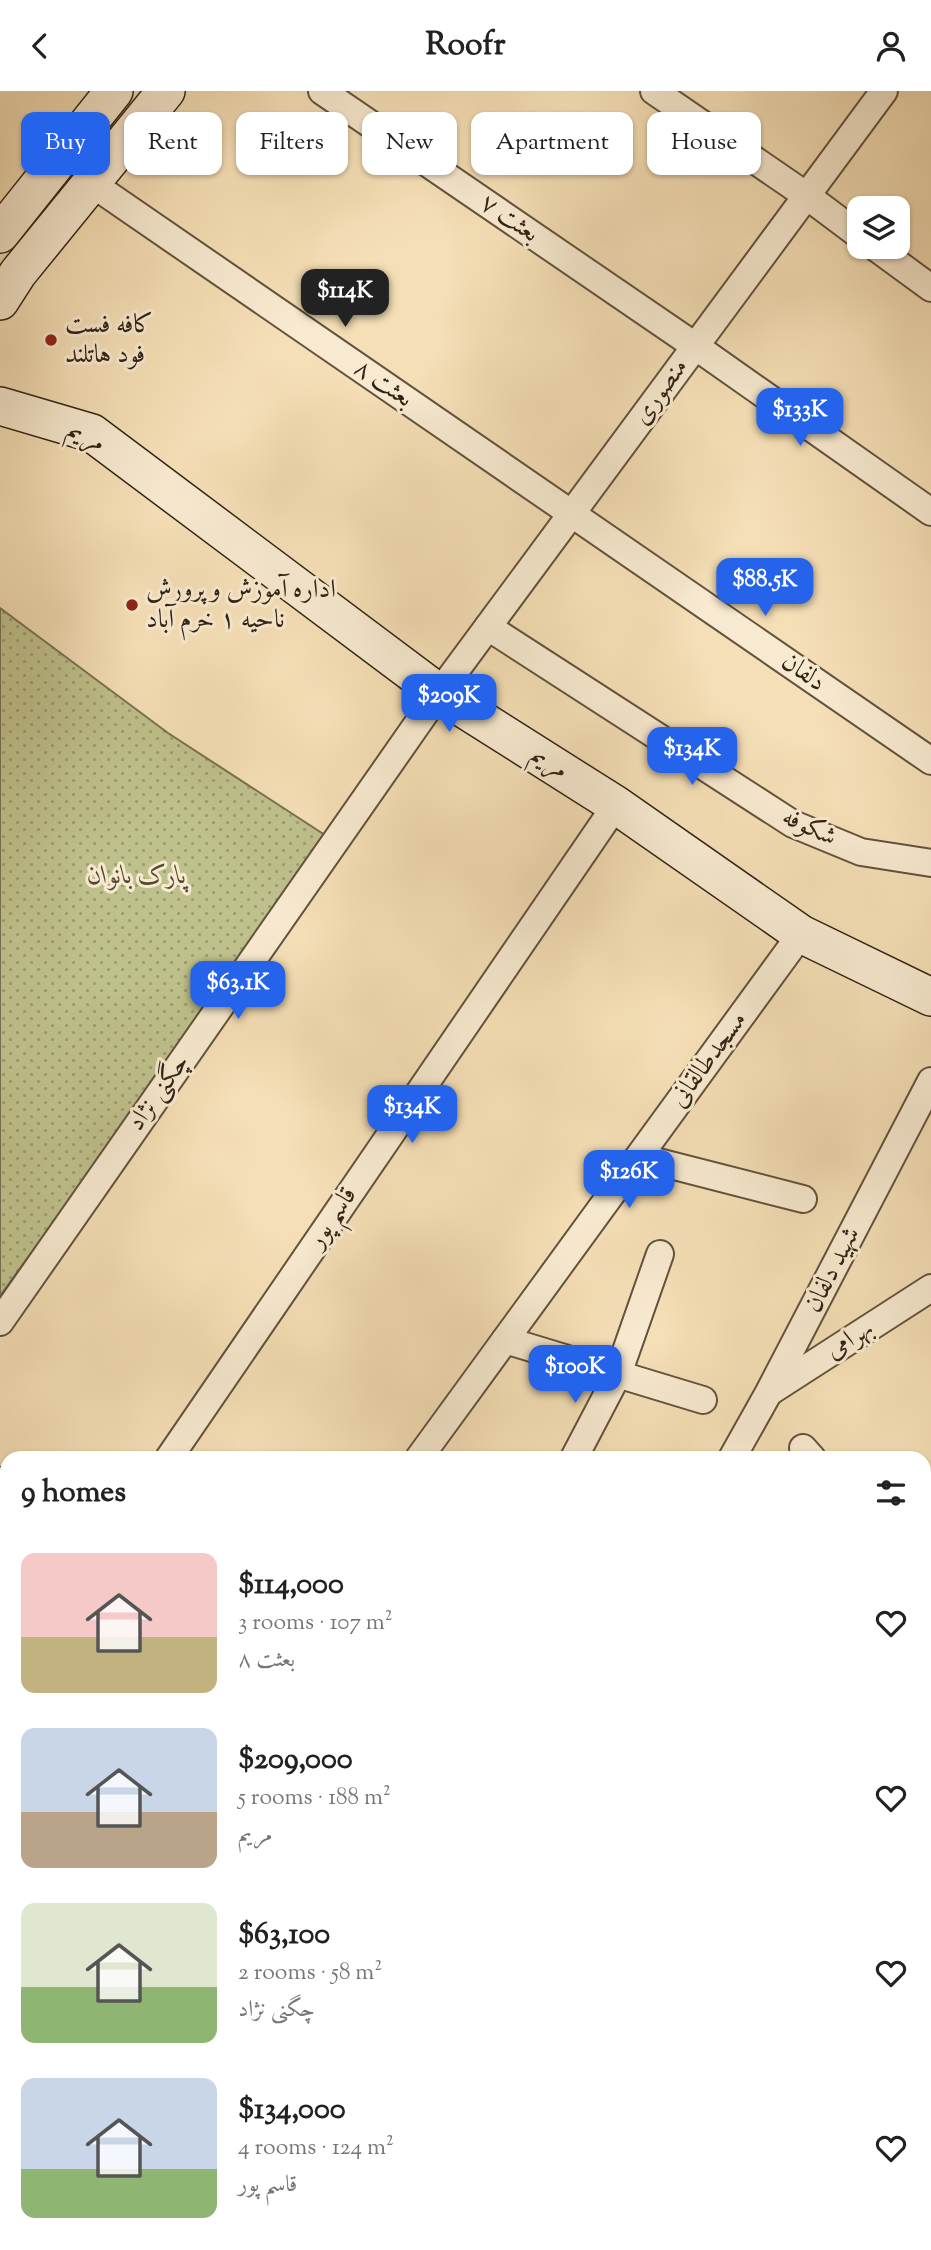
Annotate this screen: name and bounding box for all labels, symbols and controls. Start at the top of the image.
text: Roofr [425,23,506,69]
icon: back [21,27,59,65]
icon: person [872,27,910,65]
chip: Buy [21,112,110,175]
chip: Rent [124,112,222,175]
chip: Filters [236,112,348,175]
chip: New [362,112,457,175]
chip: Apartment [471,112,633,175]
chip: House [647,112,761,175]
street label: بعثت ۷ [472,186,546,252]
map controls [847,196,910,259]
button: layers [847,196,910,259]
pin: $114K [296,269,394,329]
text: $114K [317,275,373,308]
place label: کافه فست فود هاتلند [65,307,154,374]
marker: کافه فست فود هاتلند [43,332,59,348]
street label: بعثت ۸ [346,351,420,417]
street label: منصوری [624,351,698,433]
pin: $133K [751,389,849,448]
text: $133K [772,394,828,427]
street label: مریم [59,412,112,464]
pin: $88.5K [708,559,822,618]
text: $88.5K [732,564,798,597]
place label: اداره آموزش و پرورش ناحیه ۱ خرم آباد [146,572,336,641]
marker: اداره آموزش و پرورش ناحیه ۱ خرم آباد [124,597,140,613]
street label: دلفان [773,644,833,702]
pin: $209K [400,675,498,734]
text: $209K [417,680,481,713]
pin: $134K [643,727,741,787]
text: $134K [663,733,721,766]
street label: مریم [522,737,575,791]
street label: شکوفه [776,799,842,857]
park label: پارک بانوان [87,858,189,895]
pin: $63.1K [181,961,295,1021]
text: $63.1K [206,967,270,1000]
street label: مسجدطالقانی [661,1004,757,1116]
street label: چگنی نژاد [119,1047,199,1139]
pin: $134K [363,1086,461,1145]
text: $134K [383,1091,441,1124]
pin: $126K [580,1151,678,1210]
text: $126K [600,1156,658,1189]
street label: قاسم پور [297,1180,371,1261]
street label: شهید دلفان [796,1221,870,1319]
street label: بهرامی [819,1311,881,1369]
pin: $100K [526,1345,624,1405]
text: $100K [545,1351,605,1384]
text: 9 homes [21,1472,126,1515]
icon: filters [872,1474,910,1512]
text: $114,000 [238,1564,344,1607]
icon: home [77,1581,161,1665]
icon: heart [872,1604,910,1642]
text: 3 rooms · 107 m² [238,1607,393,1640]
text: بعثت ۸ [238,1644,295,1677]
text: $209,000 [238,1739,353,1782]
icon: home [77,1756,161,1840]
icon: heart [872,1779,910,1817]
text: 5 rooms · 188 m² [238,1782,391,1815]
text: مریم [238,1819,273,1852]
text: $63,100 [238,1914,330,1957]
icon: home [77,1931,161,2015]
icon: heart [872,1954,910,1992]
text: 2 rooms · 58 m² [238,1957,382,1990]
text: چگنی نژاد [238,1994,315,2027]
text: $134,000 [238,2089,346,2132]
icon: home [77,2106,161,2190]
icon: heart [872,2129,910,2167]
text: 4 rooms · 124 m² [238,2132,394,2165]
text: قاسم پور [238,2169,297,2202]

